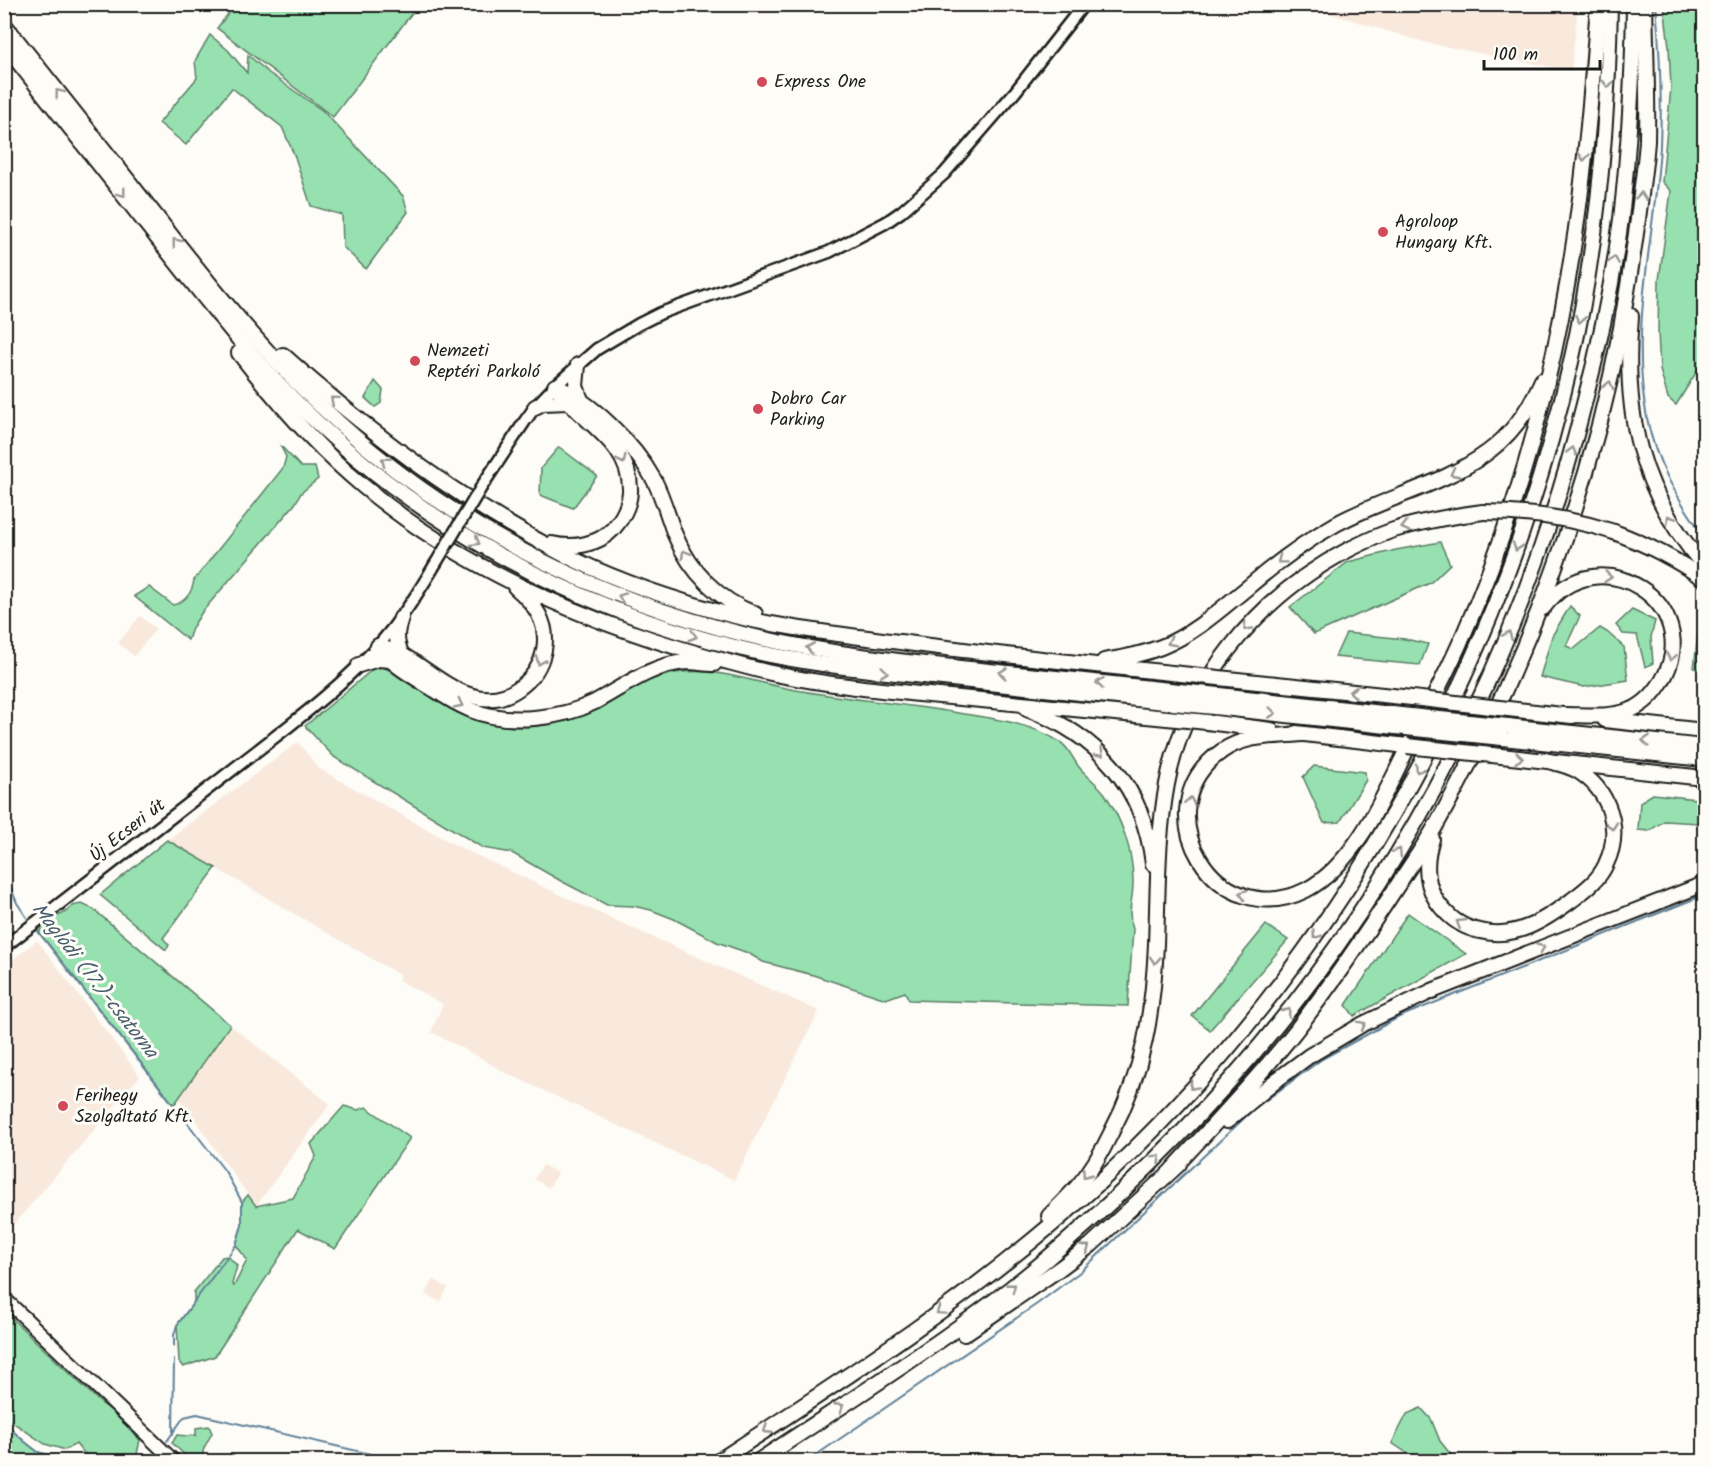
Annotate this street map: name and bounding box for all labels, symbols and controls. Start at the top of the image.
scale bar [1484,33,1600,71]
text: 100 m [1493,41,1538,70]
place label: Express One [774,68,866,97]
marker: Express One [755,75,769,89]
one-way arrow [1602,79,1615,88]
one-way arrow [55,89,66,100]
one-way arrow [1578,153,1591,162]
one-way arrow [115,187,126,198]
one-way arrow [1634,192,1647,201]
place label: Agroloop Hungary Kft. [1395,208,1493,258]
marker: Agroloop Hungary Kft. [1376,225,1390,239]
one-way arrow [173,238,184,249]
one-way arrow [1608,256,1620,265]
one-way arrow [1574,314,1587,324]
place label: Nemzeti Reptéri Parkoló [427,337,541,387]
marker: Nemzeti Reptéri Parkoló [408,354,422,368]
one-way arrow [1601,380,1614,390]
place label: Dobro Car Parking [770,385,847,435]
one-way arrow [330,396,341,407]
marker: Dobro Car Parking [751,402,765,416]
one-way arrow [1565,446,1578,456]
one-way arrow [615,454,626,464]
one-way arrow [381,458,392,469]
one-way arrow [1450,466,1461,477]
one-way arrow [1665,515,1677,525]
one-way arrow [1400,519,1410,532]
one-way arrow [470,535,480,546]
one-way arrow [1512,541,1525,552]
one-way arrow [681,550,693,561]
one-way arrow [1277,553,1288,564]
one-way arrow [1604,570,1613,583]
one-way arrow [617,591,628,604]
one-way arrow [1244,620,1255,631]
one-way arrow [687,629,698,641]
one-way arrow [1501,630,1513,641]
one-way arrow [1167,635,1178,646]
one-way arrow [805,642,814,654]
one-way arrow [1665,652,1677,662]
one-way arrow [535,655,547,666]
one-way arrow [880,665,889,678]
one-way arrow [999,667,1008,679]
one-way arrow [1095,677,1104,690]
one-way arrow [1349,686,1358,699]
one-way arrow [453,697,463,708]
one-way arrow [1267,706,1277,719]
one-way arrow [1642,735,1651,748]
one-way arrow [1093,746,1104,757]
one-way arrow [1514,751,1523,764]
one-way arrow [1414,763,1426,773]
street label: Új Ecseri út [84,791,173,870]
one-way arrow [1183,797,1196,807]
one-way arrow [1605,821,1618,831]
one-way arrow [1390,848,1402,858]
one-way arrow [1238,889,1249,901]
water label: Maglódi (17.)-csatorna [23,896,166,1067]
one-way arrow [1455,919,1466,930]
one-way arrow [1312,928,1323,939]
one-way arrow [1535,943,1546,955]
one-way arrow [1148,956,1161,965]
one-way arrow [1280,1008,1291,1019]
one-way arrow [1356,1021,1366,1032]
one-way arrow [1190,1079,1201,1090]
place label: Ferihegy Szolgáltató Kft. [75,1082,193,1132]
marker: Ferihegy Szolgáltató Kft. [56,1099,70,1113]
one-way arrow [1150,1154,1161,1165]
one-way arrow [1082,1168,1093,1179]
one-way arrow [1079,1245,1090,1256]
one-way arrow [1005,1284,1016,1295]
one-way arrow [936,1304,947,1315]
one-way arrow [834,1404,845,1415]
one-way arrow [762,1422,773,1433]

